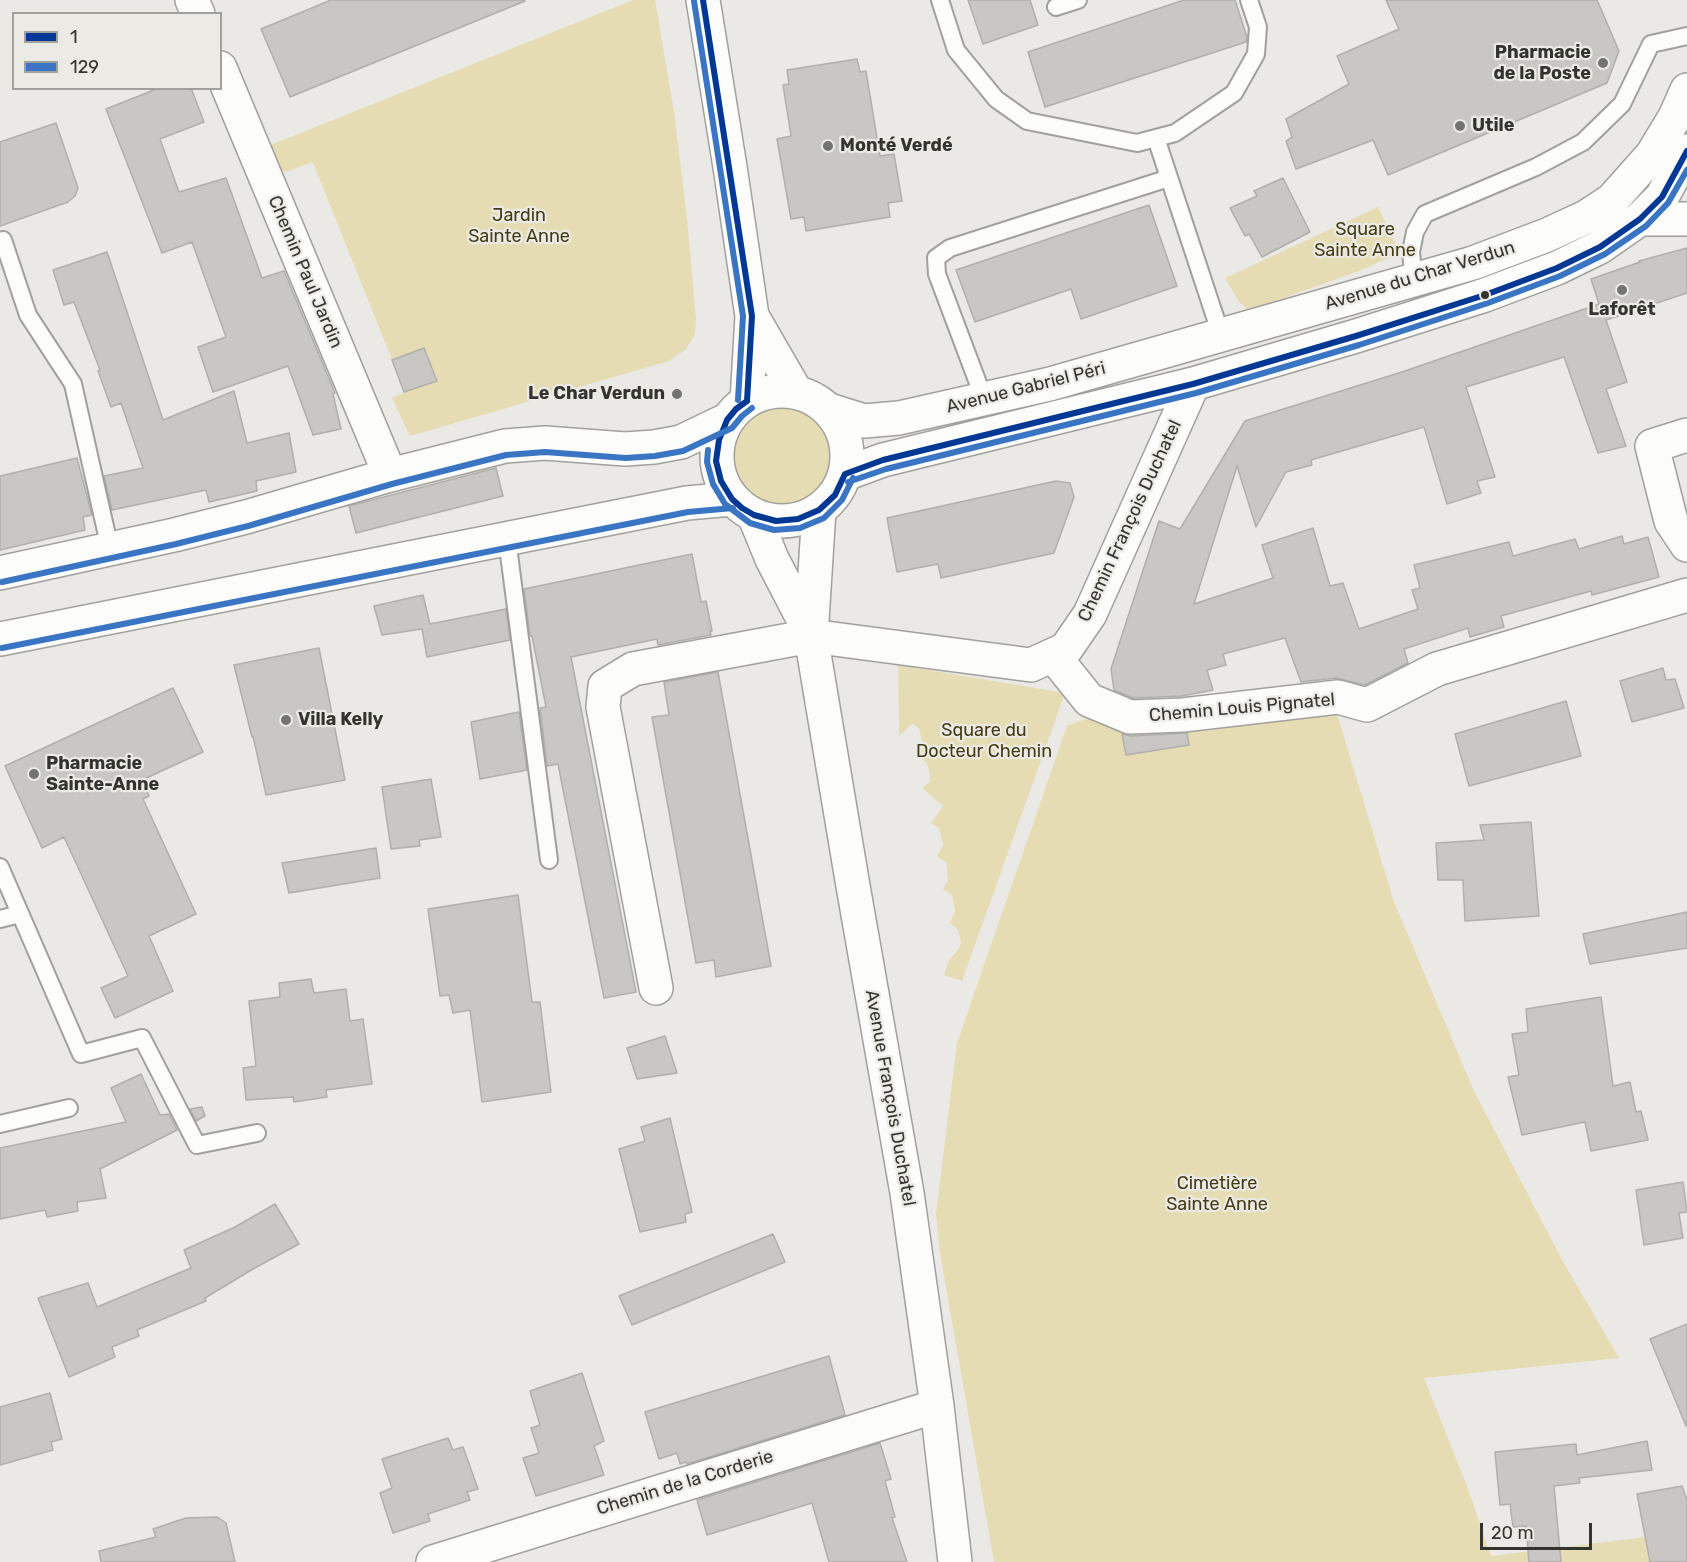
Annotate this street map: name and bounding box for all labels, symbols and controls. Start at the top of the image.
legend [12,12,222,90]
text: 1 [70,26,78,48]
place label: Pharmacie de la Poste [1493,42,1591,84]
text: 129 [70,56,99,78]
marker: Pharmacie de la Poste [1596,56,1610,70]
place label: Utile [1472,115,1514,137]
marker: Utile [1453,119,1467,133]
place label: Monté Verdé [840,135,953,157]
marker: Monté Verdé [821,139,835,153]
street label: Chemin Paul Jardin [263,193,347,351]
park label: Jardin Sainte Anne [468,205,570,248]
park label: Square Sainte Anne [1314,219,1416,262]
street label: Avenue du Char Verdun [1322,237,1518,315]
marker: Laforêt [1615,283,1629,297]
unlabelled marker [1479,289,1491,301]
place label: Laforêt [1588,299,1656,321]
street label: Avenue Gabriel Péri [944,358,1108,418]
place label: Le Char Verdun [528,383,665,405]
marker: Le Char Verdun [670,387,684,401]
street label: Chemin François Duchatel [1074,417,1186,625]
street label: Chemin Louis Pignatel [1148,689,1336,727]
place label: Villa Kelly [298,709,383,731]
marker: Villa Kelly [279,713,293,727]
park label: Square du Docteur Chemin [916,720,1052,762]
place label: Pharmacie Sainte-Anne [46,753,159,795]
marker: Pharmacie Sainte-Anne [27,767,41,781]
street label: Avenue François Duchatel [860,988,920,1208]
park label: Cimetière Sainte Anne [1166,1173,1268,1216]
street label: Chemin de la Corderie [594,1446,776,1520]
scale bar [1483,1511,1596,1549]
text: 20 m [1491,1522,1533,1544]

